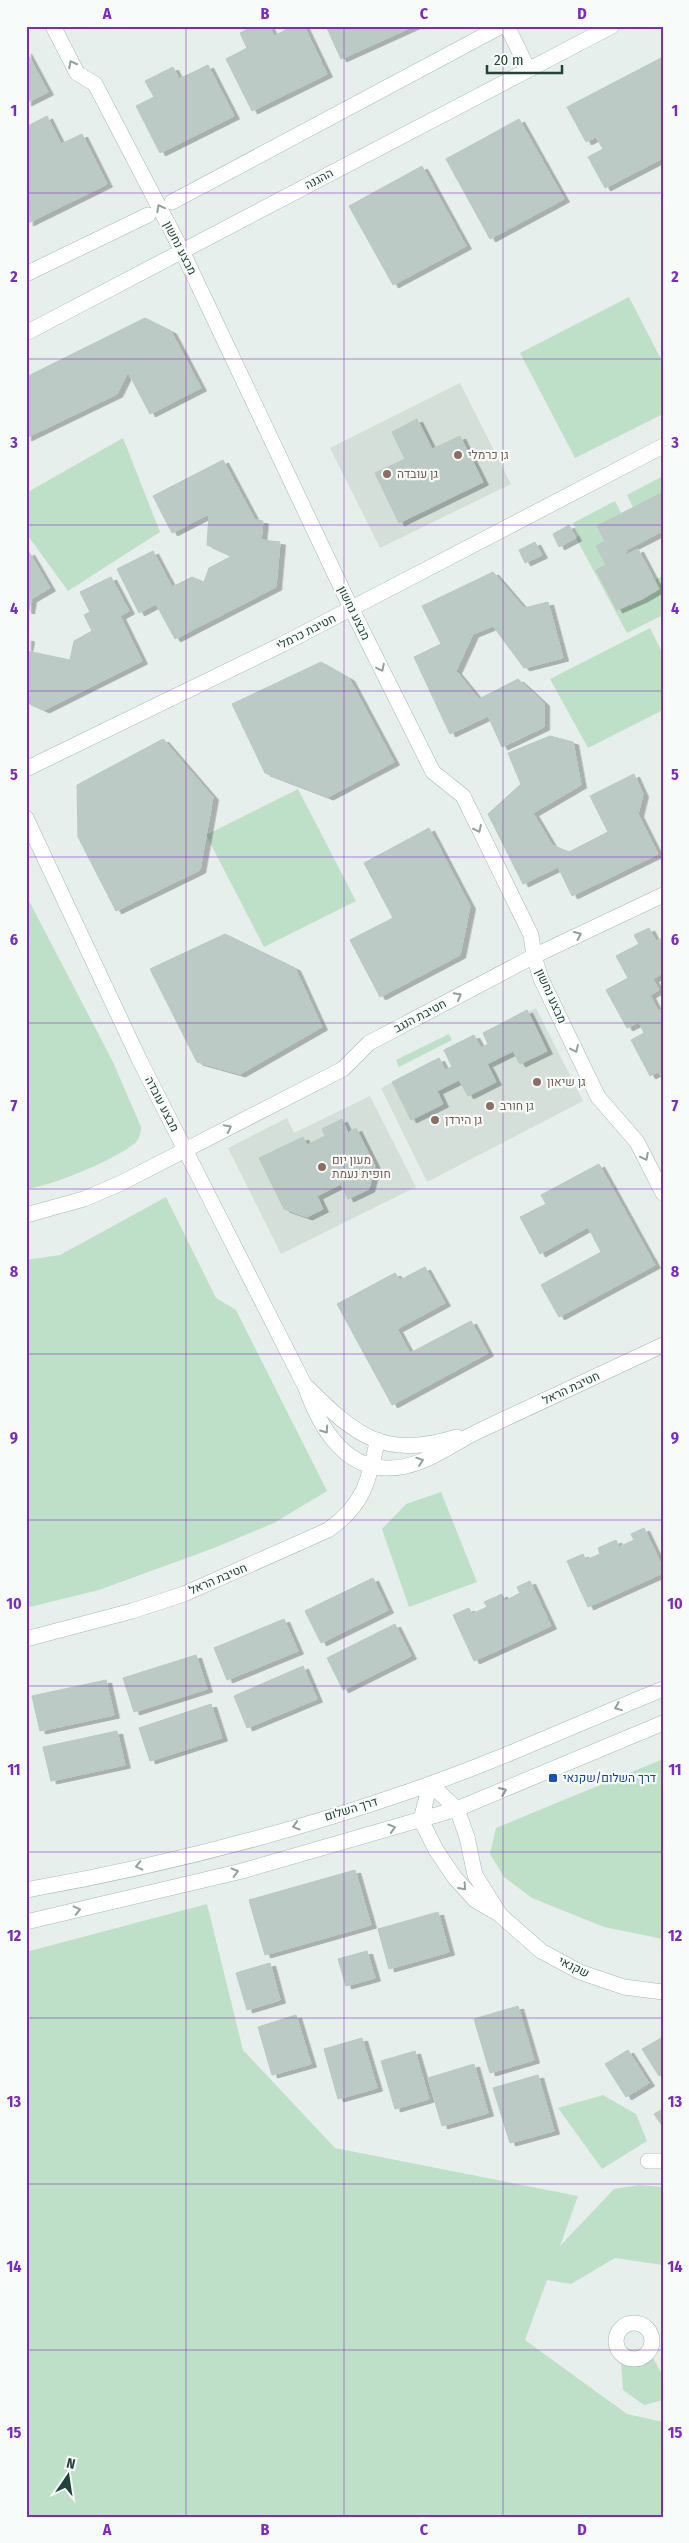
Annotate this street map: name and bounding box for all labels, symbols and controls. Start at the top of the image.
text: A [102,4,112,23]
text: B [261,4,270,23]
text: C [420,4,429,23]
text: D [577,4,587,23]
scale bar [487,42,562,74]
text: 20 m [494,51,524,69]
one-way arrow [68,60,78,69]
text: 1 [11,101,17,120]
text: 1 [672,101,678,120]
street label: ההגנה [302,166,336,192]
one-way arrow [156,204,166,213]
street label: מבצע נחשון [161,219,199,277]
text: 2 [9,267,18,286]
text: 2 [670,267,679,286]
text: 3 [9,433,18,452]
text: 3 [670,433,679,452]
place label: גן כרמלי [468,448,509,462]
marker: גן כרמלי [452,449,464,461]
place label: גן עובדה [397,467,438,481]
marker: גן עובדה [381,468,393,480]
street label: מבצע נחשון [335,584,373,642]
text: 4 [10,599,18,618]
text: 4 [671,599,679,618]
street label: חטיבת כרמלי [274,611,338,653]
one-way arrow [375,662,385,671]
text: 5 [10,765,18,784]
text: 5 [671,765,679,784]
one-way arrow [472,824,483,833]
text: 6 [10,930,18,949]
text: 6 [671,930,679,949]
one-way arrow [573,931,582,942]
street label: מבצע נחשון [533,966,569,1026]
one-way arrow [453,992,462,1002]
street label: חטיבת הנגב [391,996,449,1036]
one-way arrow [568,1044,579,1053]
street label: מבצע עובדה [142,1074,182,1134]
place label: גן שיאון [547,1075,586,1089]
marker: גן שיאון [531,1076,543,1088]
text: 7 [11,1096,18,1115]
text: 7 [672,1096,679,1115]
place label: גן חורב [500,1099,534,1113]
marker: גן חורב [484,1100,496,1112]
place label: גן הירדן [445,1113,483,1127]
marker: גן הירדן [429,1114,441,1126]
one-way arrow [223,1123,232,1134]
one-way arrow [639,1152,649,1161]
place label: מעון יום חופית נעמת [332,1153,391,1181]
marker: מעון יום חופית נעמת [316,1161,328,1173]
text: 8 [10,1262,19,1281]
text: 8 [671,1262,680,1281]
street label: חטיבת הראל [540,1369,602,1407]
one-way arrow [319,1424,328,1434]
text: 9 [10,1428,18,1447]
text: 9 [671,1428,679,1447]
one-way arrow [415,1457,423,1467]
street label: חטיבת הראל [187,1560,249,1598]
text: 10 [6,1594,22,1613]
text: 10 [667,1594,683,1613]
one-way arrow [614,1701,623,1711]
text: 11 [7,1760,21,1779]
text: 11 [668,1760,682,1779]
place label: דרך השלום/שקנאי [563,1771,656,1785]
marker: דרך השלום/שקנאי [547,1772,559,1784]
one-way arrow [498,1786,506,1796]
street label: דרך השלום [323,1794,379,1824]
one-way arrow [293,1820,301,1830]
one-way arrow [387,1824,395,1834]
one-way arrow [135,1860,144,1871]
one-way arrow [231,1867,240,1878]
one-way arrow [457,1881,466,1890]
one-way arrow [73,1905,82,1916]
text: 12 [7,1926,22,1945]
text: 12 [668,1926,683,1945]
street label: שקנאי [556,1954,592,1980]
text: 13 [7,2092,22,2111]
text: 13 [668,2092,683,2111]
text: 14 [7,2257,22,2276]
text: 14 [668,2257,683,2276]
text: 15 [7,2423,21,2442]
text: 15 [668,2423,682,2442]
north arrow [42,2450,92,2500]
text: N [65,2455,77,2473]
text: A [102,2520,112,2539]
text: B [261,2520,270,2539]
text: C [420,2520,429,2539]
text: D [577,2520,587,2539]

